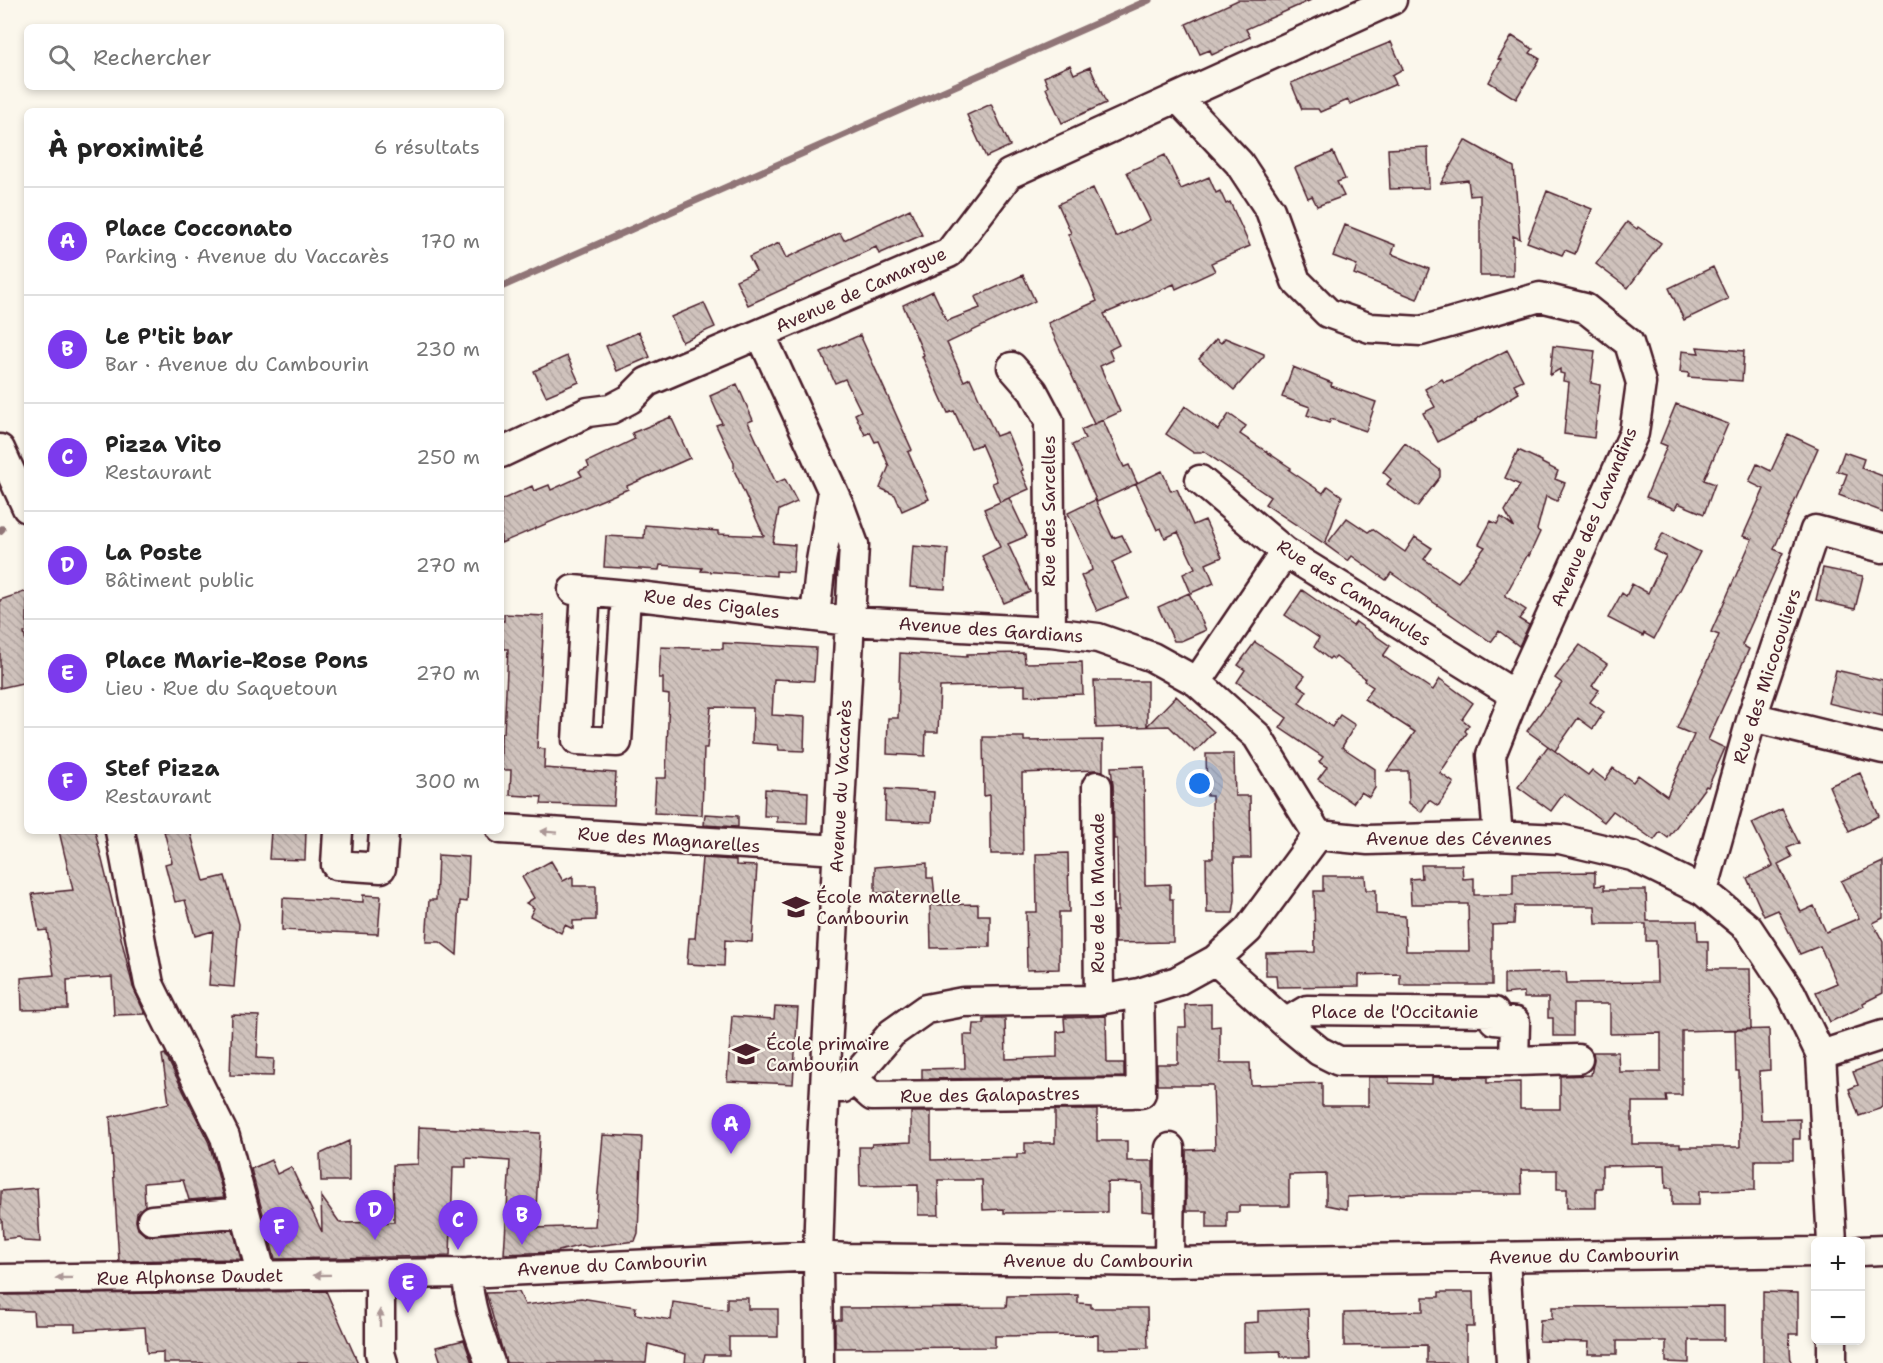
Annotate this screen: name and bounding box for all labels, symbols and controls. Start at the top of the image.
search box [24,24,504,90]
icon: search [45,41,78,74]
text: Rechercher [93,43,212,72]
text: À proximité [48,130,204,165]
text: 6 résultats [374,134,480,160]
text: Place Cocconato [105,214,293,243]
text: A [60,228,75,254]
text: 170 m [421,228,480,254]
street label: Avenue de Camargue [772,241,950,339]
text: Parking · Avenue du Vaccarès [105,243,389,269]
text: Le P'tit bar [105,322,233,351]
text: B [61,336,74,362]
text: 230 m [415,336,480,362]
text: Bar · Avenue du Cambourin [105,351,369,377]
street label: Avenue des Lavandins [1545,423,1643,611]
text: Pizza Vito [105,430,222,459]
street label: Rue des Sarcelles [1037,435,1061,587]
text: C [61,444,74,470]
text: 250 m [416,444,480,470]
text: Restaurant [105,459,212,485]
street label: Rue des Campanules [1272,534,1436,652]
text: La Poste [105,538,202,567]
text: D [60,552,75,578]
text: 270 m [416,552,480,578]
text: Bâtiment public [105,567,254,593]
street label: Rue des Cigales [643,584,781,624]
street label: Rue des Micocouliers [1727,585,1807,767]
street label: Avenue des Gardians [898,612,1084,648]
text: Place Marie-Rose Pons [105,646,368,675]
text: E [61,660,74,686]
text: 270 m [416,660,480,686]
text: Lieu · Rue du Saquetoun [105,675,338,701]
street label: Avenue du Vaccarès [824,699,858,873]
text: Stef Pizza [105,754,219,783]
text: F [62,768,73,794]
text: 300 m [414,768,480,794]
your location [1185,769,1214,798]
text: Restaurant [105,783,212,809]
street label: Rue de la Manade [1086,813,1110,973]
street label: Rue des Magnarelles [577,822,761,858]
one-way arrow [539,827,558,837]
street label: Avenue des Cévennes [1366,827,1552,851]
place label: École maternelle Cambourin [816,885,961,930]
school or university icon: École maternelle Cambourin [781,892,811,922]
street label: Place de l'Occitanie [1311,1000,1479,1024]
place label: École primaire Cambourin [766,1032,890,1077]
school or university icon: École primaire Cambourin [731,1039,761,1069]
street label: Rue des Galapastres [900,1081,1080,1109]
pin: A [712,1104,750,1154]
pin: D [356,1190,394,1240]
pin: B [502,1196,542,1245]
pin: C [438,1200,478,1250]
pin: F [260,1208,298,1257]
map controls [1811,1237,1865,1345]
button: + [1811,1237,1865,1291]
street label: Avenue du Cambourin [1489,1242,1679,1270]
street label: Avenue du Cambourin [516,1248,708,1282]
street label: Avenue du Cambourin [1003,1249,1193,1273]
street label: Rue Alphonse Daudet [96,1263,284,1291]
pin: E [388,1264,428,1313]
one-way arrow [312,1270,331,1279]
one-way arrow [54,1273,73,1283]
button: − [1811,1291,1865,1345]
one-way arrow [375,1309,385,1328]

